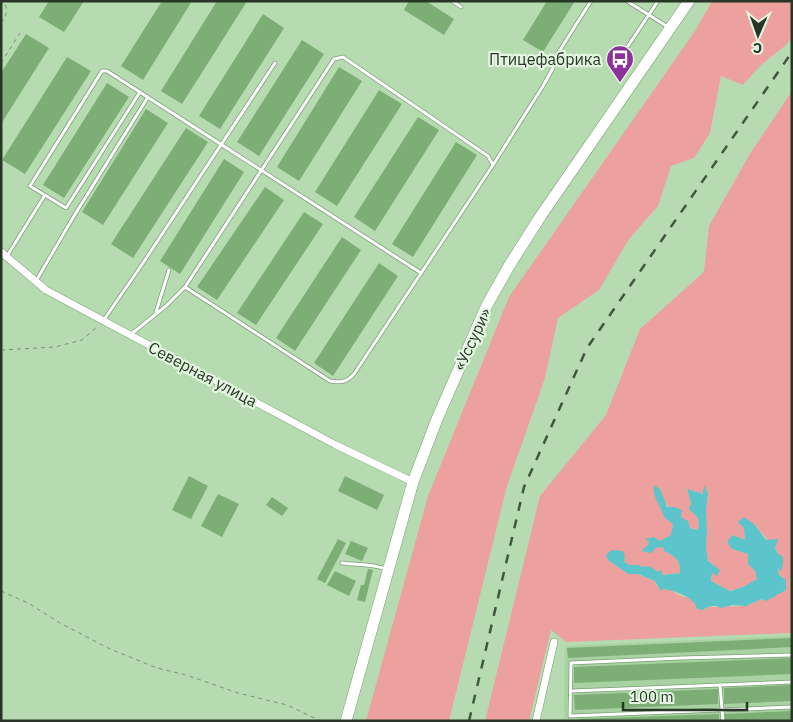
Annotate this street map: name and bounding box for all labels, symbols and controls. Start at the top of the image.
north arrow [733,10,783,60]
text: С [753,39,762,57]
bus stop icon: Птицефабрика [605,44,635,83]
place label: Птицефабрика [489,49,601,69]
street label: «Уссури» [449,304,495,374]
street label: Северная улица [145,337,261,411]
scale bar [623,680,747,712]
text: 100 m [630,687,674,706]

